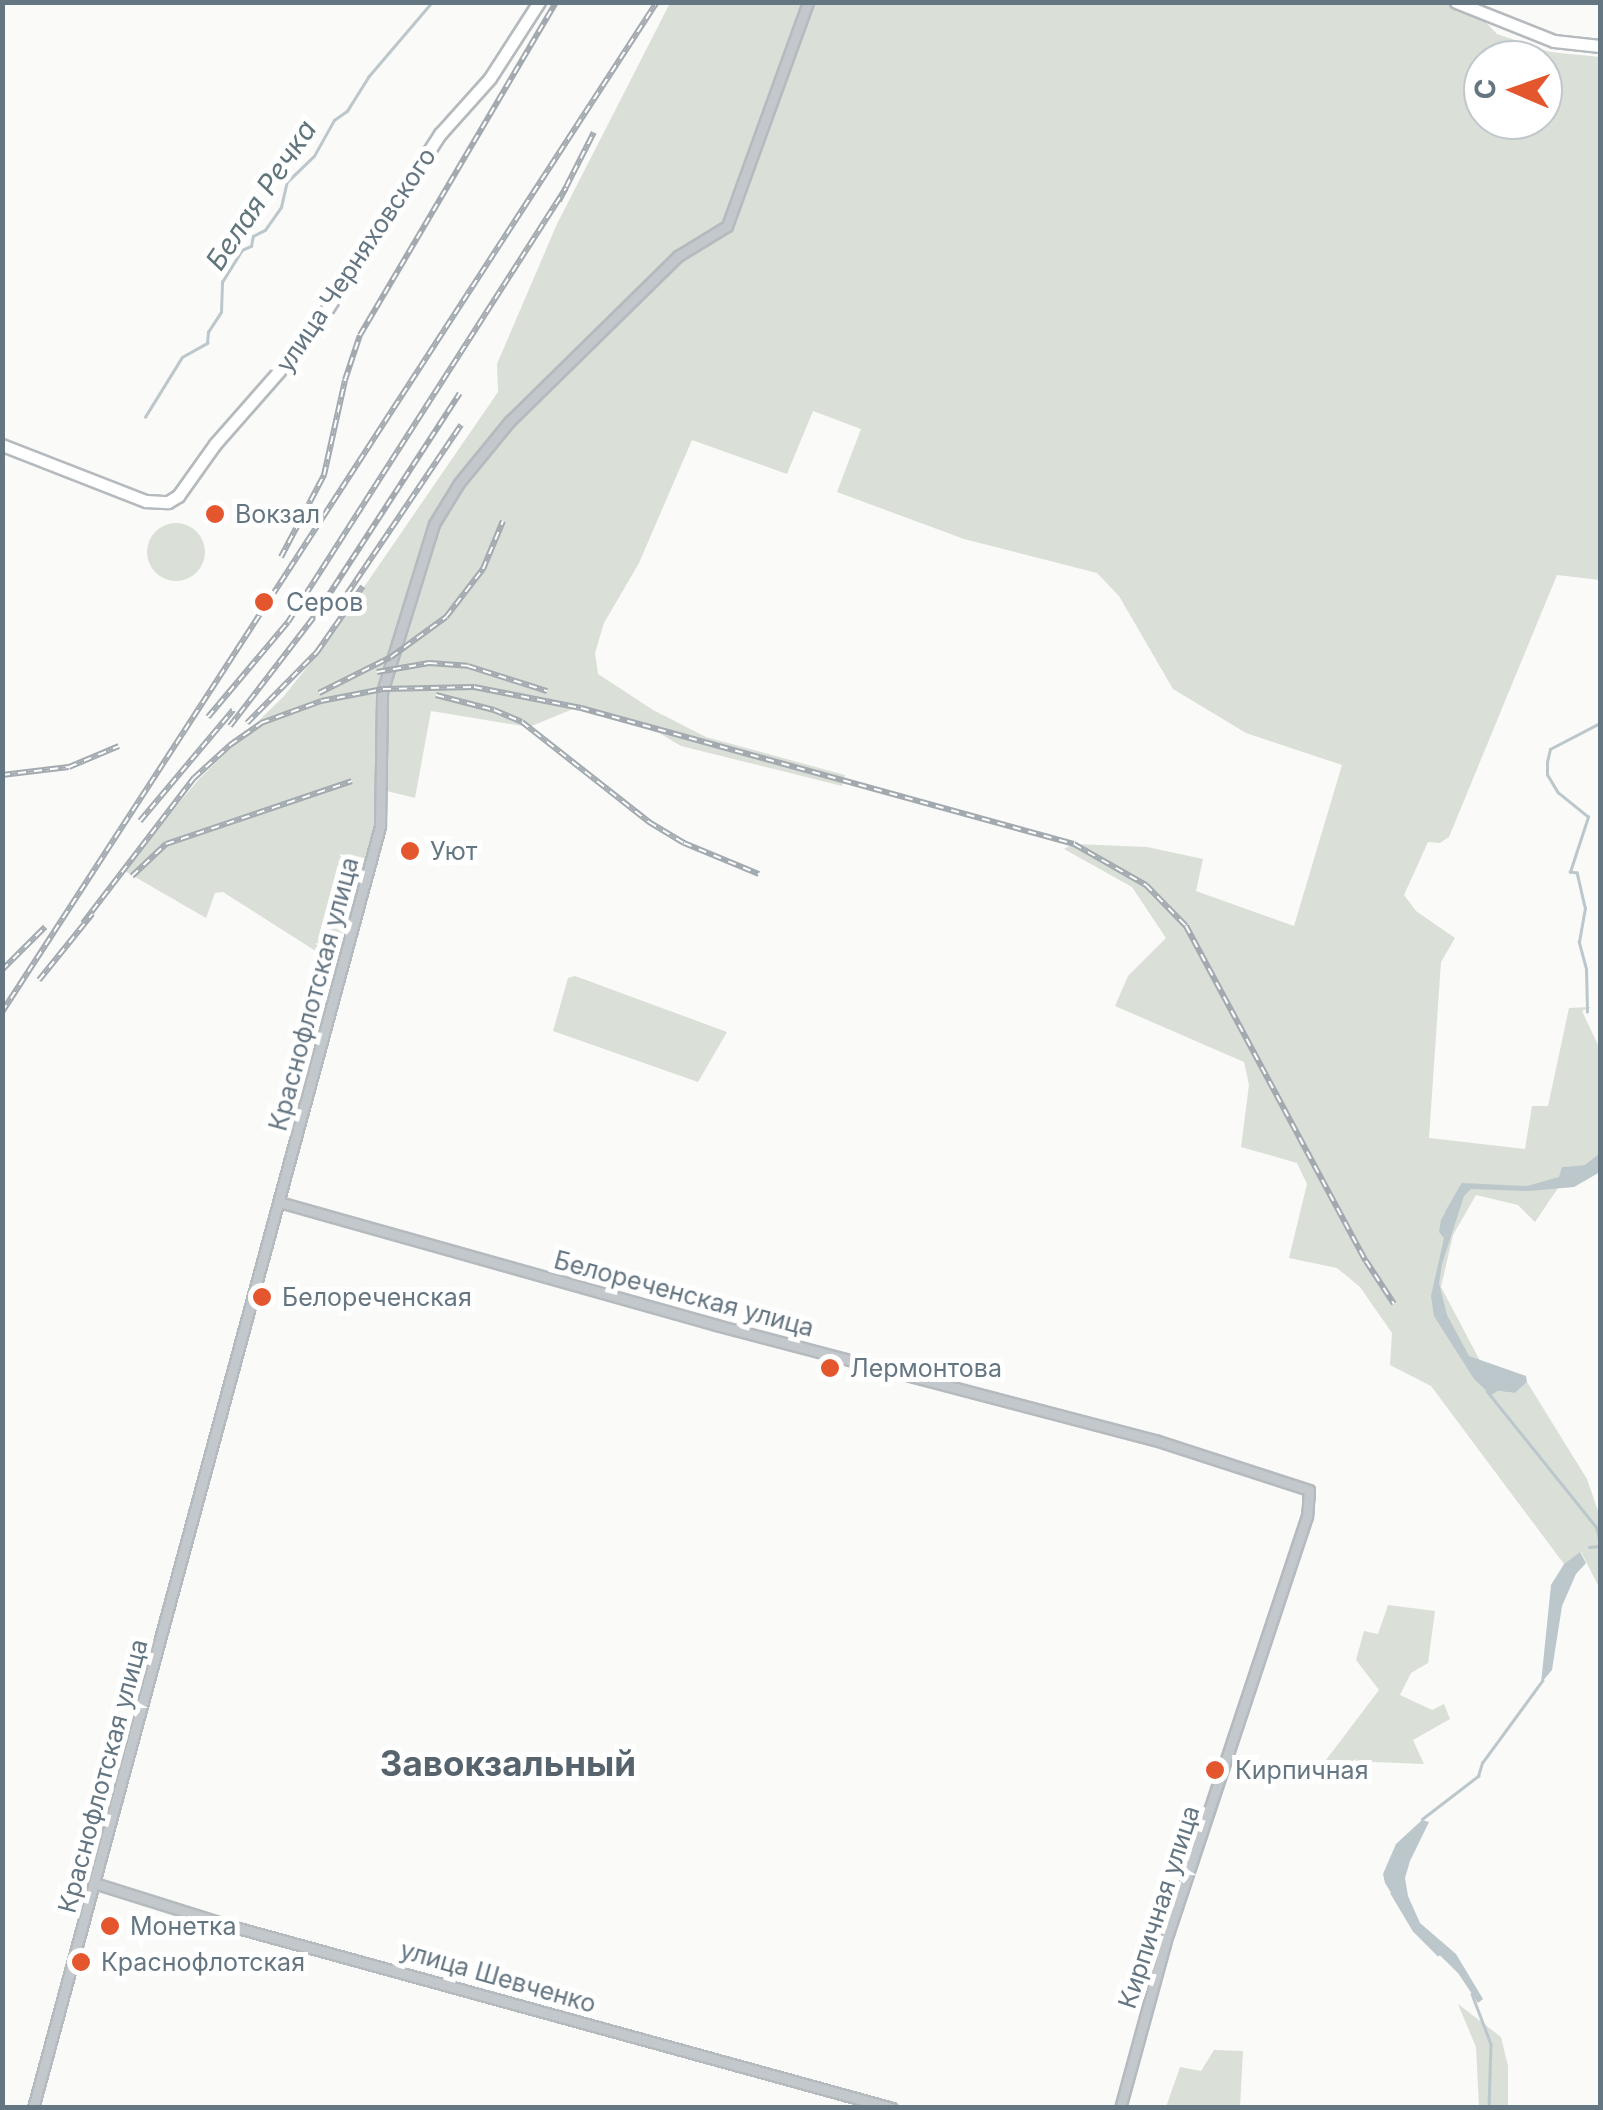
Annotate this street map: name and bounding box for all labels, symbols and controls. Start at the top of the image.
north arrow [1463,40,1563,140]
text: С [1468,78,1502,100]
water label: Белая Речка [199,114,323,276]
street label: улица Черняховского [270,142,442,378]
place label: Вокзал [235,499,320,529]
marker: Вокзал [204,503,226,525]
place label: Серов [286,587,363,617]
marker: Серов [251,589,277,615]
place label: Уют [430,836,477,866]
marker: Уют [399,840,421,862]
street label: Краснофлотская улица [263,854,365,1134]
street label: Белореченская улица [551,1245,817,1343]
place label: Белореченская [282,1282,472,1312]
marker: Белореченская [251,1286,273,1308]
place label: Лермонтова [850,1353,1002,1383]
marker: Лермонтова [819,1357,841,1379]
street label: Краснофлотская улица [52,1636,154,1916]
district label: Завокзальный [380,1742,636,1784]
place label: Кирпичная [1235,1755,1368,1785]
marker: Кирпичная [1204,1759,1226,1781]
street label: Кирпичная улица [1112,1802,1206,2012]
place label: Монетка [130,1911,237,1941]
marker: Монетка [99,1915,121,1937]
street label: улица Шевченко [397,1935,599,2019]
place label: Краснофлотская [101,1947,305,1977]
marker: Краснофлотская [70,1951,92,1973]

